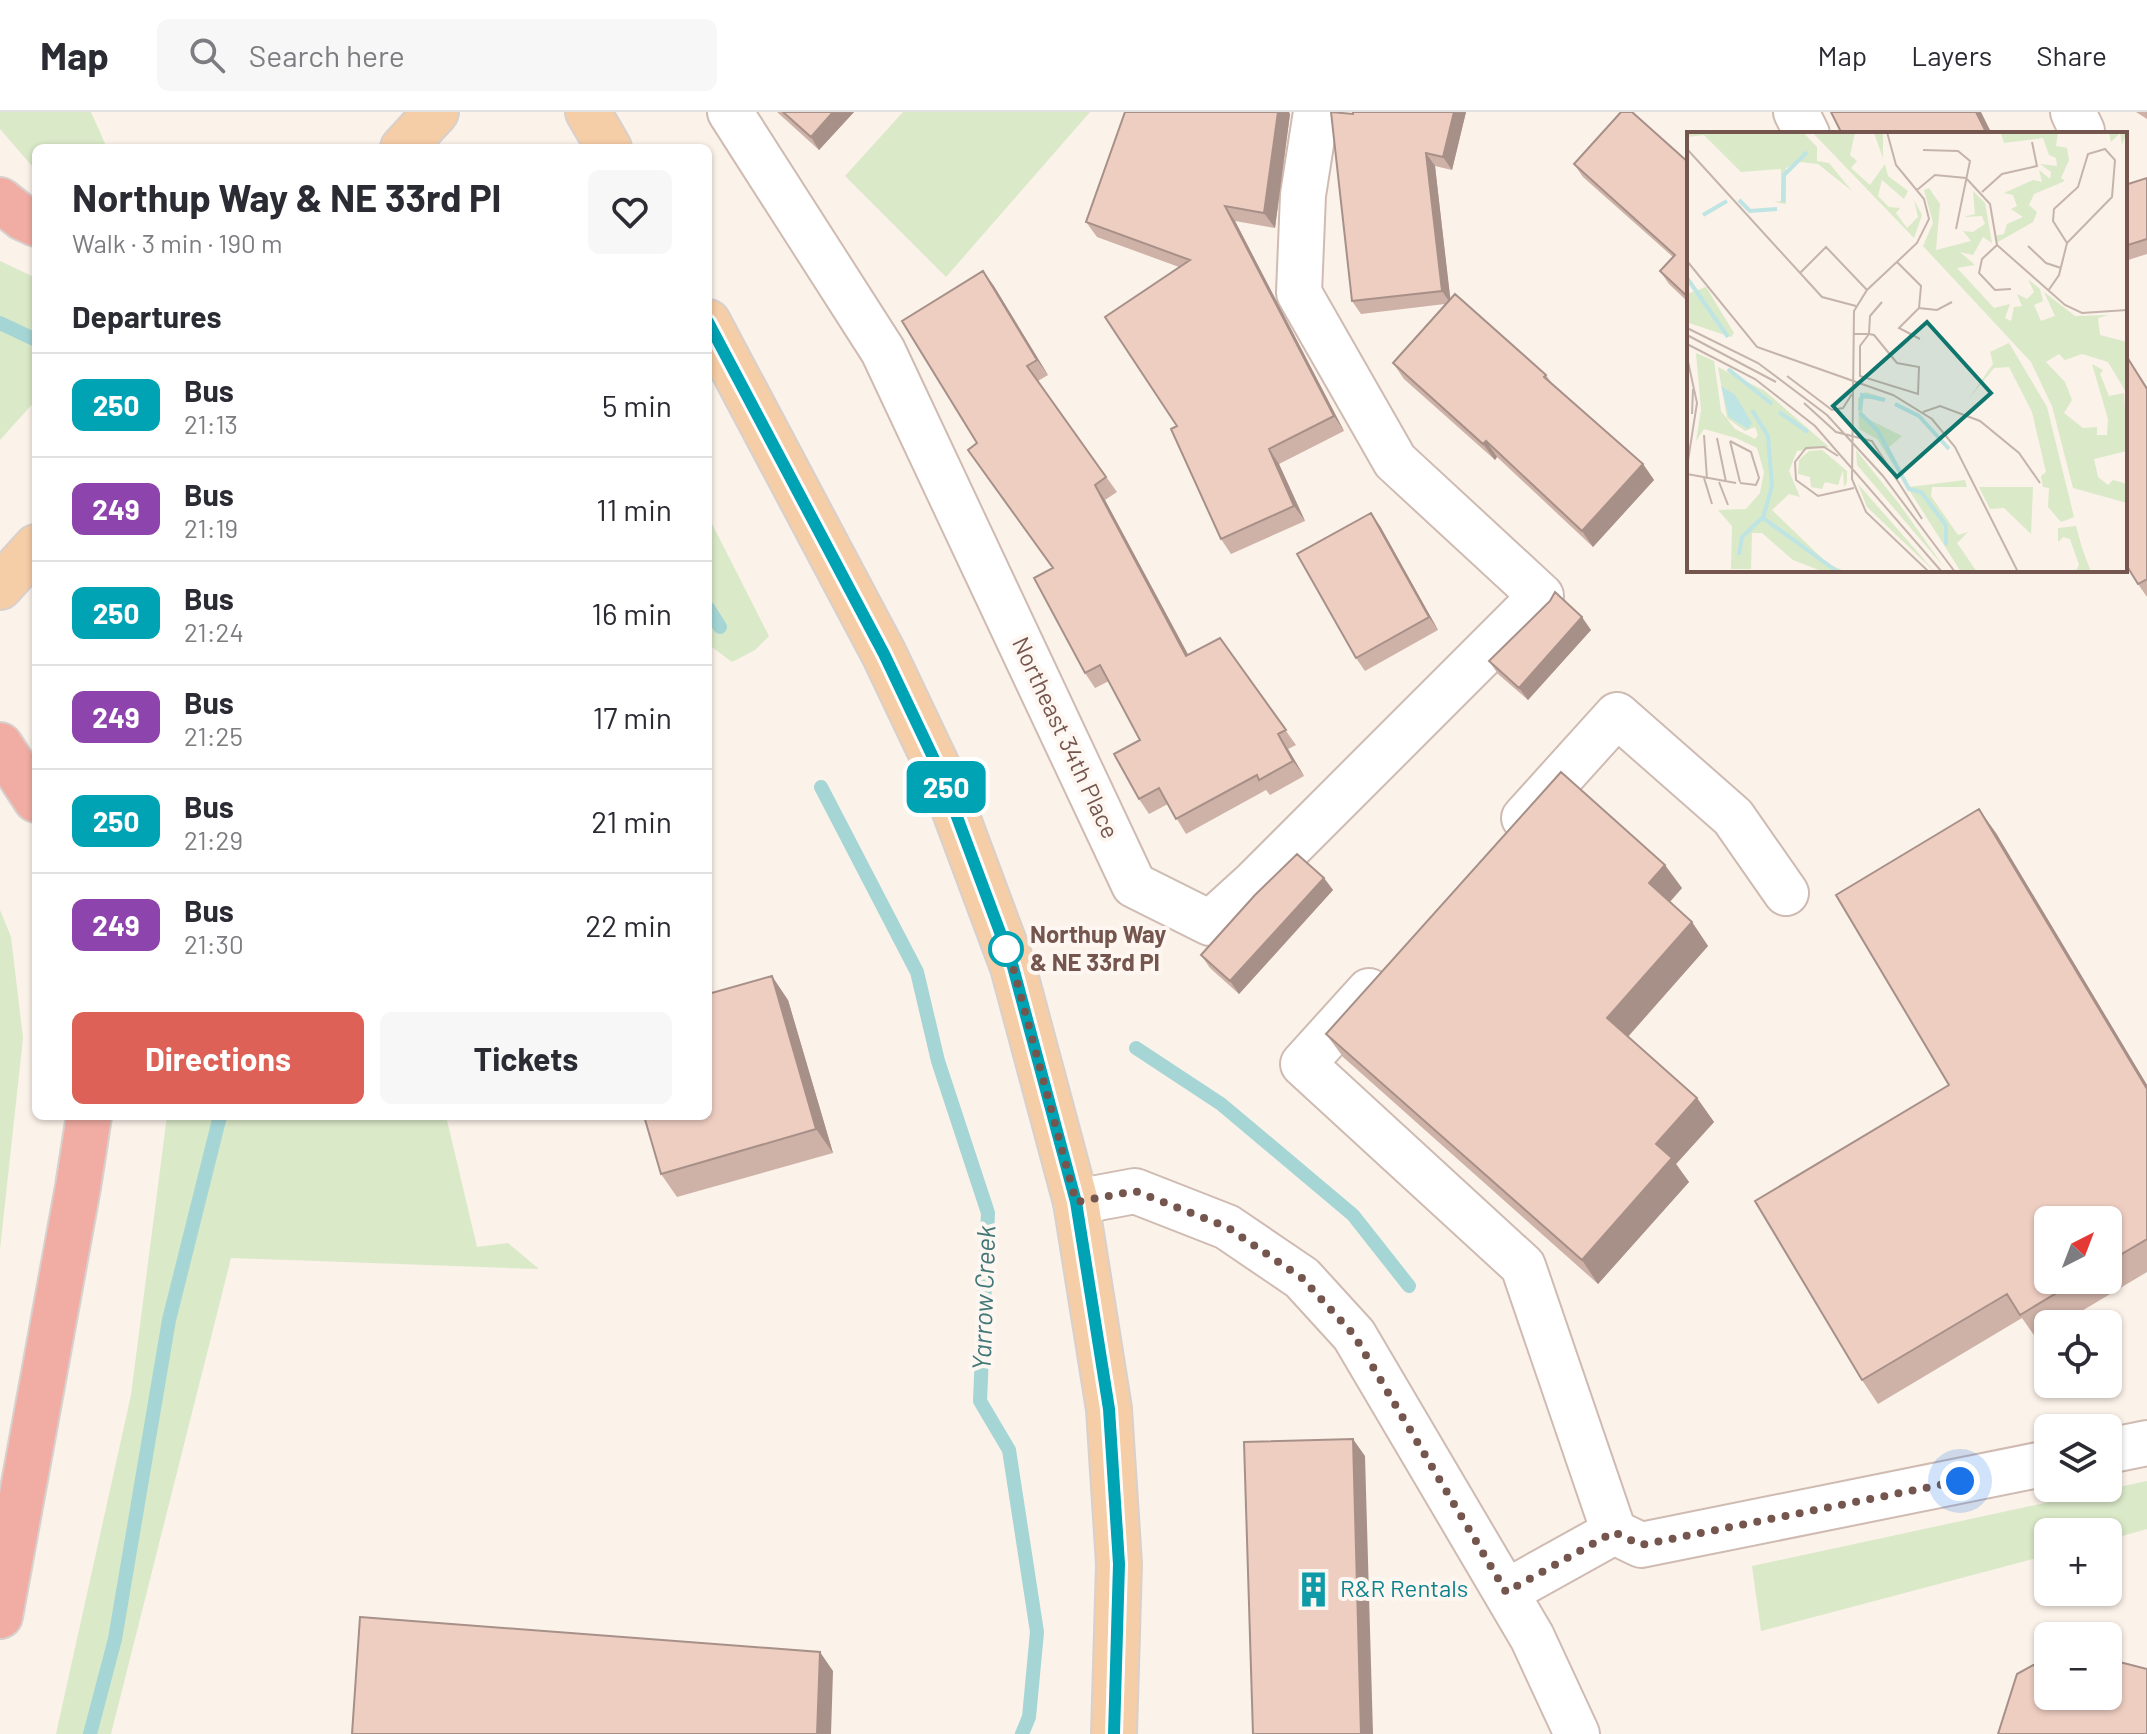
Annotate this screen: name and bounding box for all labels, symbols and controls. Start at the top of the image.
search box [157,19,717,91]
text: Map [40,32,109,78]
icon: search [185,33,229,77]
text: Search here [249,37,405,73]
text: Map [1817,38,1867,72]
text: Layers [1911,38,1992,72]
text: Share [2036,38,2107,72]
inset map [1687,132,2127,572]
button: heart [588,170,672,254]
text: Northup Way & NE 33rd Pl [72,174,501,220]
text: Walk · 3 min · 190 m [72,227,282,258]
text: Departures [72,298,222,334]
text: Bus [184,372,234,408]
text: 5 min [602,387,672,423]
text: 250 [93,388,139,422]
text: 21:13 [184,408,238,439]
text: Bus [184,476,234,512]
text: 11 min [596,491,672,527]
text: 249 [92,492,140,526]
text: 21:19 [184,512,238,543]
text: Bus [184,580,234,616]
text: 16 min [591,595,672,631]
text: 250 [93,596,139,630]
text: 21:24 [184,616,244,647]
street label: Northeast 34th Place [1007,632,1126,843]
text: Bus [184,684,234,720]
text: 17 min [593,699,672,735]
text: 249 [92,700,140,734]
text: 21:25 [184,720,243,751]
line badge: 250 [900,761,992,813]
text: 250 [923,770,969,804]
text: Bus [184,788,234,824]
text: 21 min [591,803,672,839]
text: 250 [93,804,139,838]
text: 21:29 [184,824,243,855]
text: Bus [184,892,234,928]
text: 22 min [585,907,672,943]
text: 249 [92,908,140,942]
place label: Northup Way & NE 33rd Pl [1030,919,1166,976]
text: 21:30 [184,928,244,959]
marker: Northup Way & NE 33rd Pl [989,932,1023,966]
button: Directions [72,1012,364,1104]
button: Tickets [380,1012,672,1104]
north arrow [2034,1206,2122,1294]
map controls [2034,1206,2122,1710]
water label: Yarrow Creek [964,1225,1001,1371]
button: locate [2034,1310,2122,1398]
button: layers [2034,1414,2122,1502]
your location [1940,1461,1980,1501]
button: + [2034,1518,2122,1606]
building icon: R&R Rentals [1295,1570,1333,1608]
place label: R&R Rentals [1340,1573,1468,1602]
button: − [2034,1622,2122,1710]

